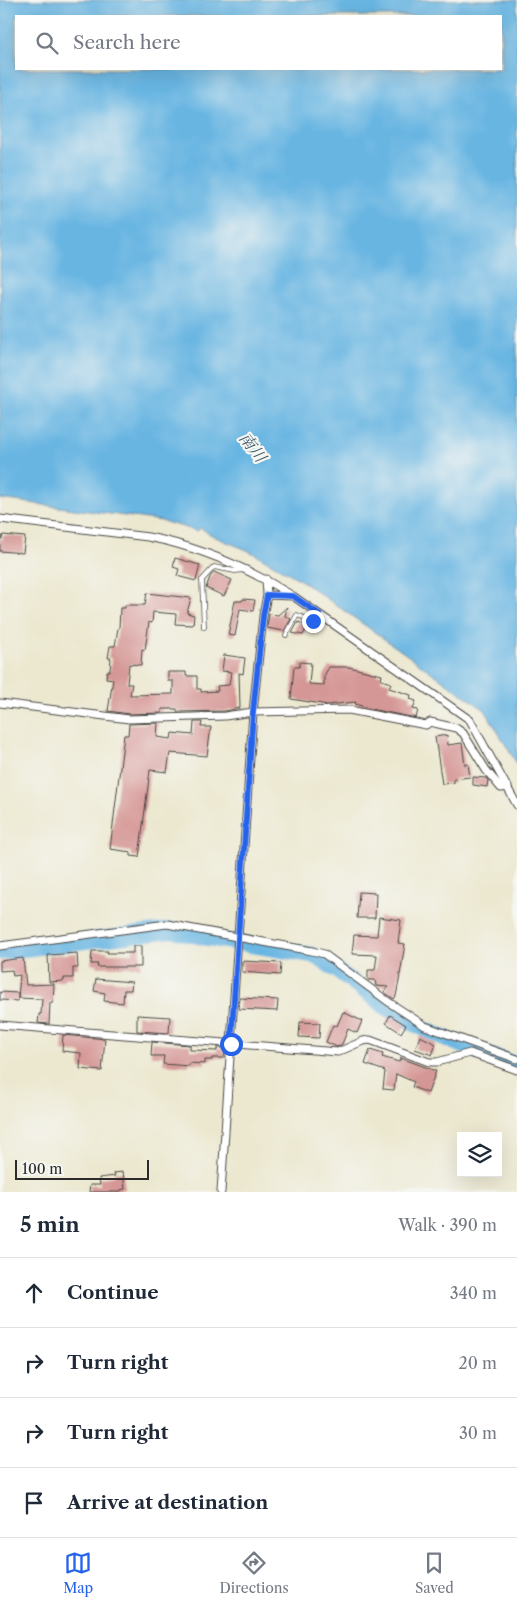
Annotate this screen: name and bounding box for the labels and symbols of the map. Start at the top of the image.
water label: 南川 [235,428,272,467]
route end [302,610,325,633]
route start [220,1033,243,1056]
scale bar [15,1157,149,1180]

